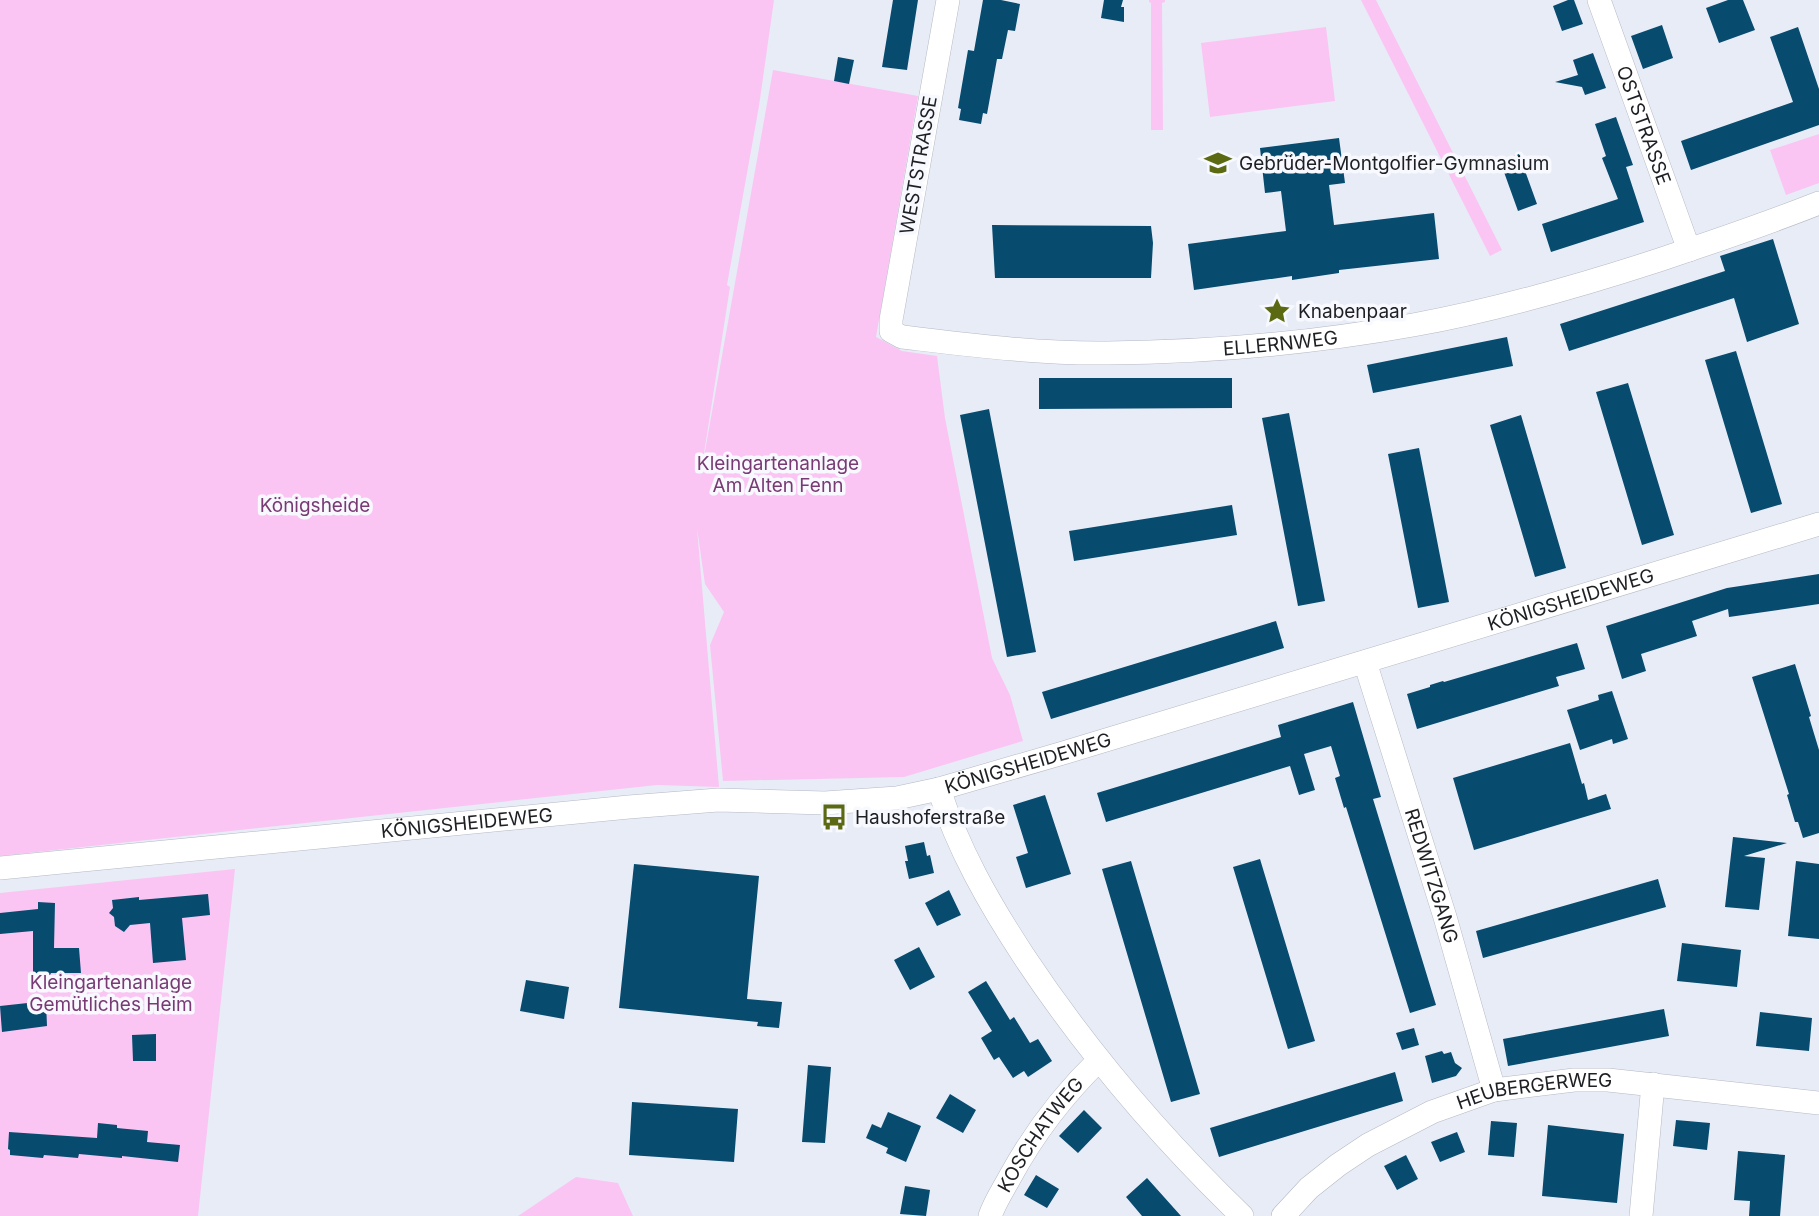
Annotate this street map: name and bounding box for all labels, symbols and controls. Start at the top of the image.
street label: OSTSTRASSE [1612,63,1676,188]
street label: WESTSTRASSE [895,94,942,236]
school or university icon: Gebrüder-Montgolfier-Gymnasium [1203,148,1233,178]
place label: Gebrüder-Montgolfier-Gymnasium [1239,152,1549,175]
place icon: Knabenpaar [1262,296,1292,326]
place label: Knabenpaar [1298,300,1407,323]
street label: ELLERNWEG [1222,326,1339,360]
park label: Kleingartenanlage Am Alten Fenn [697,452,859,497]
park label: Königsheide [260,494,370,517]
street label: KÖNIGSHEIDEWEG [1485,564,1657,636]
street label: KÖNIGSHEIDEWEG [942,728,1114,799]
bus stop icon: Haushoferstraße [819,802,849,832]
street label: KÖNIGSHEIDEWEG [380,803,554,843]
place label: Haushoferstraße [855,806,1005,829]
street label: REDWITZGANG [1400,806,1463,946]
park label: Kleingartenanlage Gemütliches Heim [29,971,193,1016]
street label: HEUBERGERWEG [1454,1069,1612,1114]
street label: KOSCHATWEG [993,1073,1088,1196]

